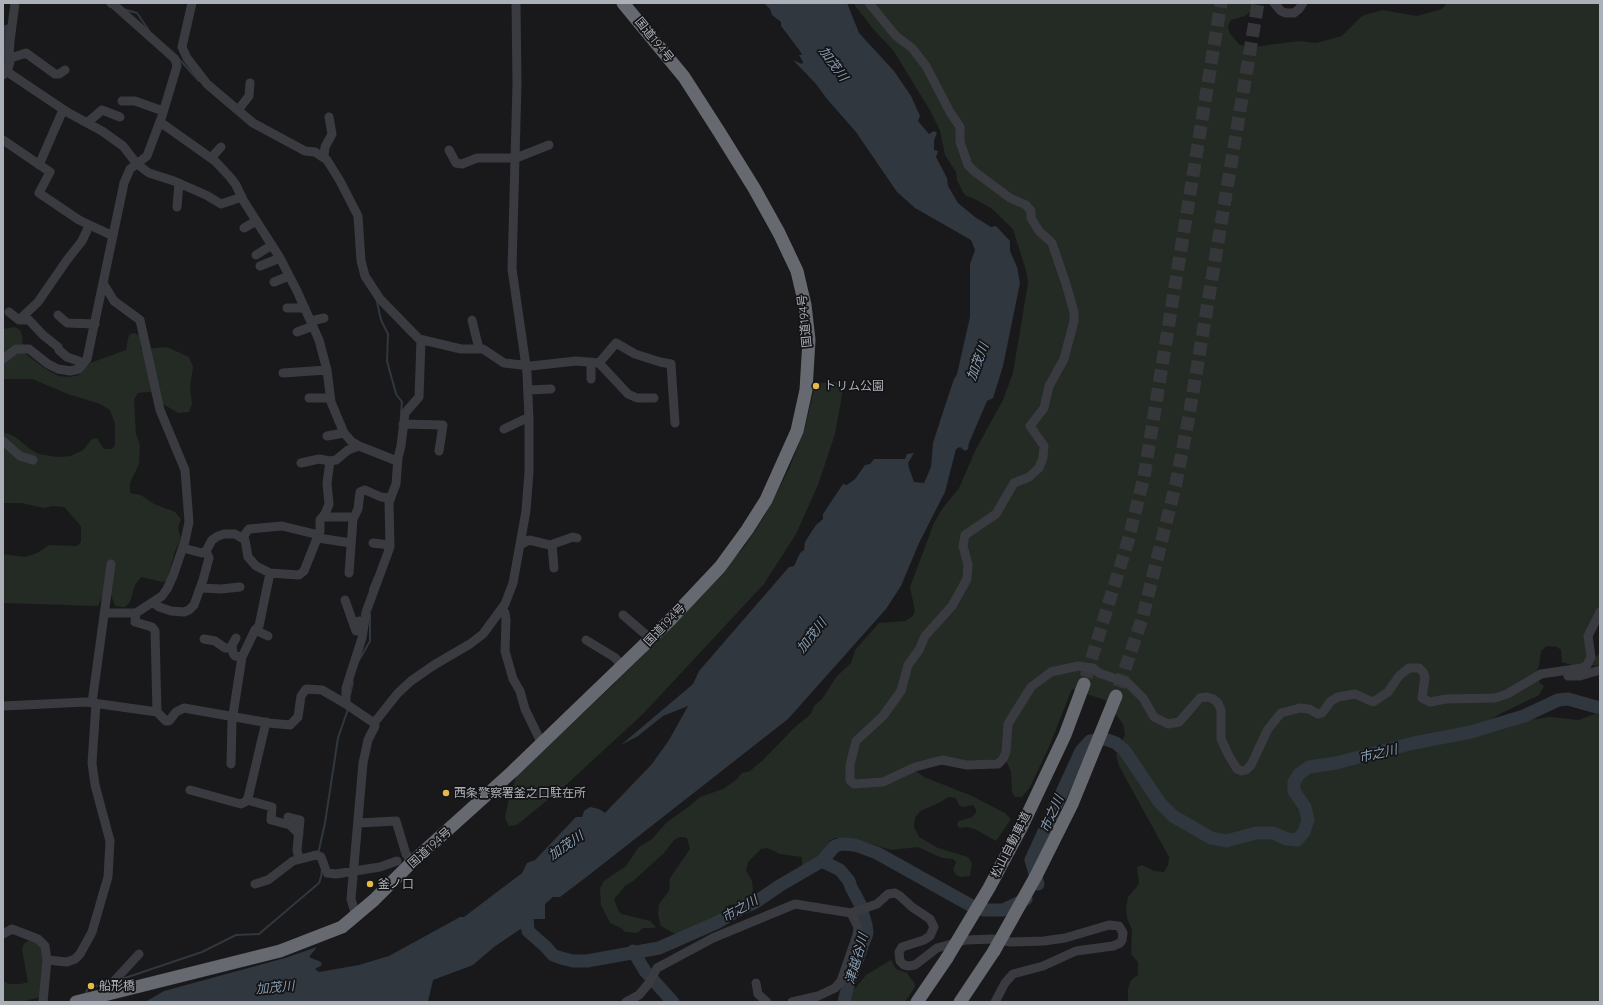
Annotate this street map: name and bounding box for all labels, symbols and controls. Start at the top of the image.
street label: 国道194号 [632,15,676,65]
water label: 加茂川 [815,44,851,84]
street label: 国道194号 [795,294,815,348]
water label: 加茂川 [964,341,992,383]
place label: トリム公園 [824,379,884,393]
marker: トリム公園 [811,381,821,391]
street label: 国道194号 [641,601,689,649]
water label: 加茂川 [794,616,830,656]
water label: 市之川 [1357,742,1399,766]
place label: 西条警察署釜之口駐在所 [454,786,586,800]
marker: 西条警察署釜之口駐在所 [441,788,451,798]
water label: 市之川 [1037,793,1067,835]
street label: 松山自動車道 [988,810,1034,880]
street label: 国道194号 [405,825,455,871]
water label: 加茂川 [545,829,587,863]
place label: 釜ノ口 [378,877,414,891]
marker: 釜ノ口 [365,879,375,889]
water label: 市之川 [719,892,761,926]
water label: 津越谷川 [842,932,872,986]
place label: 船形橋 [99,979,135,993]
water label: 加茂川 [255,979,295,997]
marker: 船形橋 [86,981,96,991]

